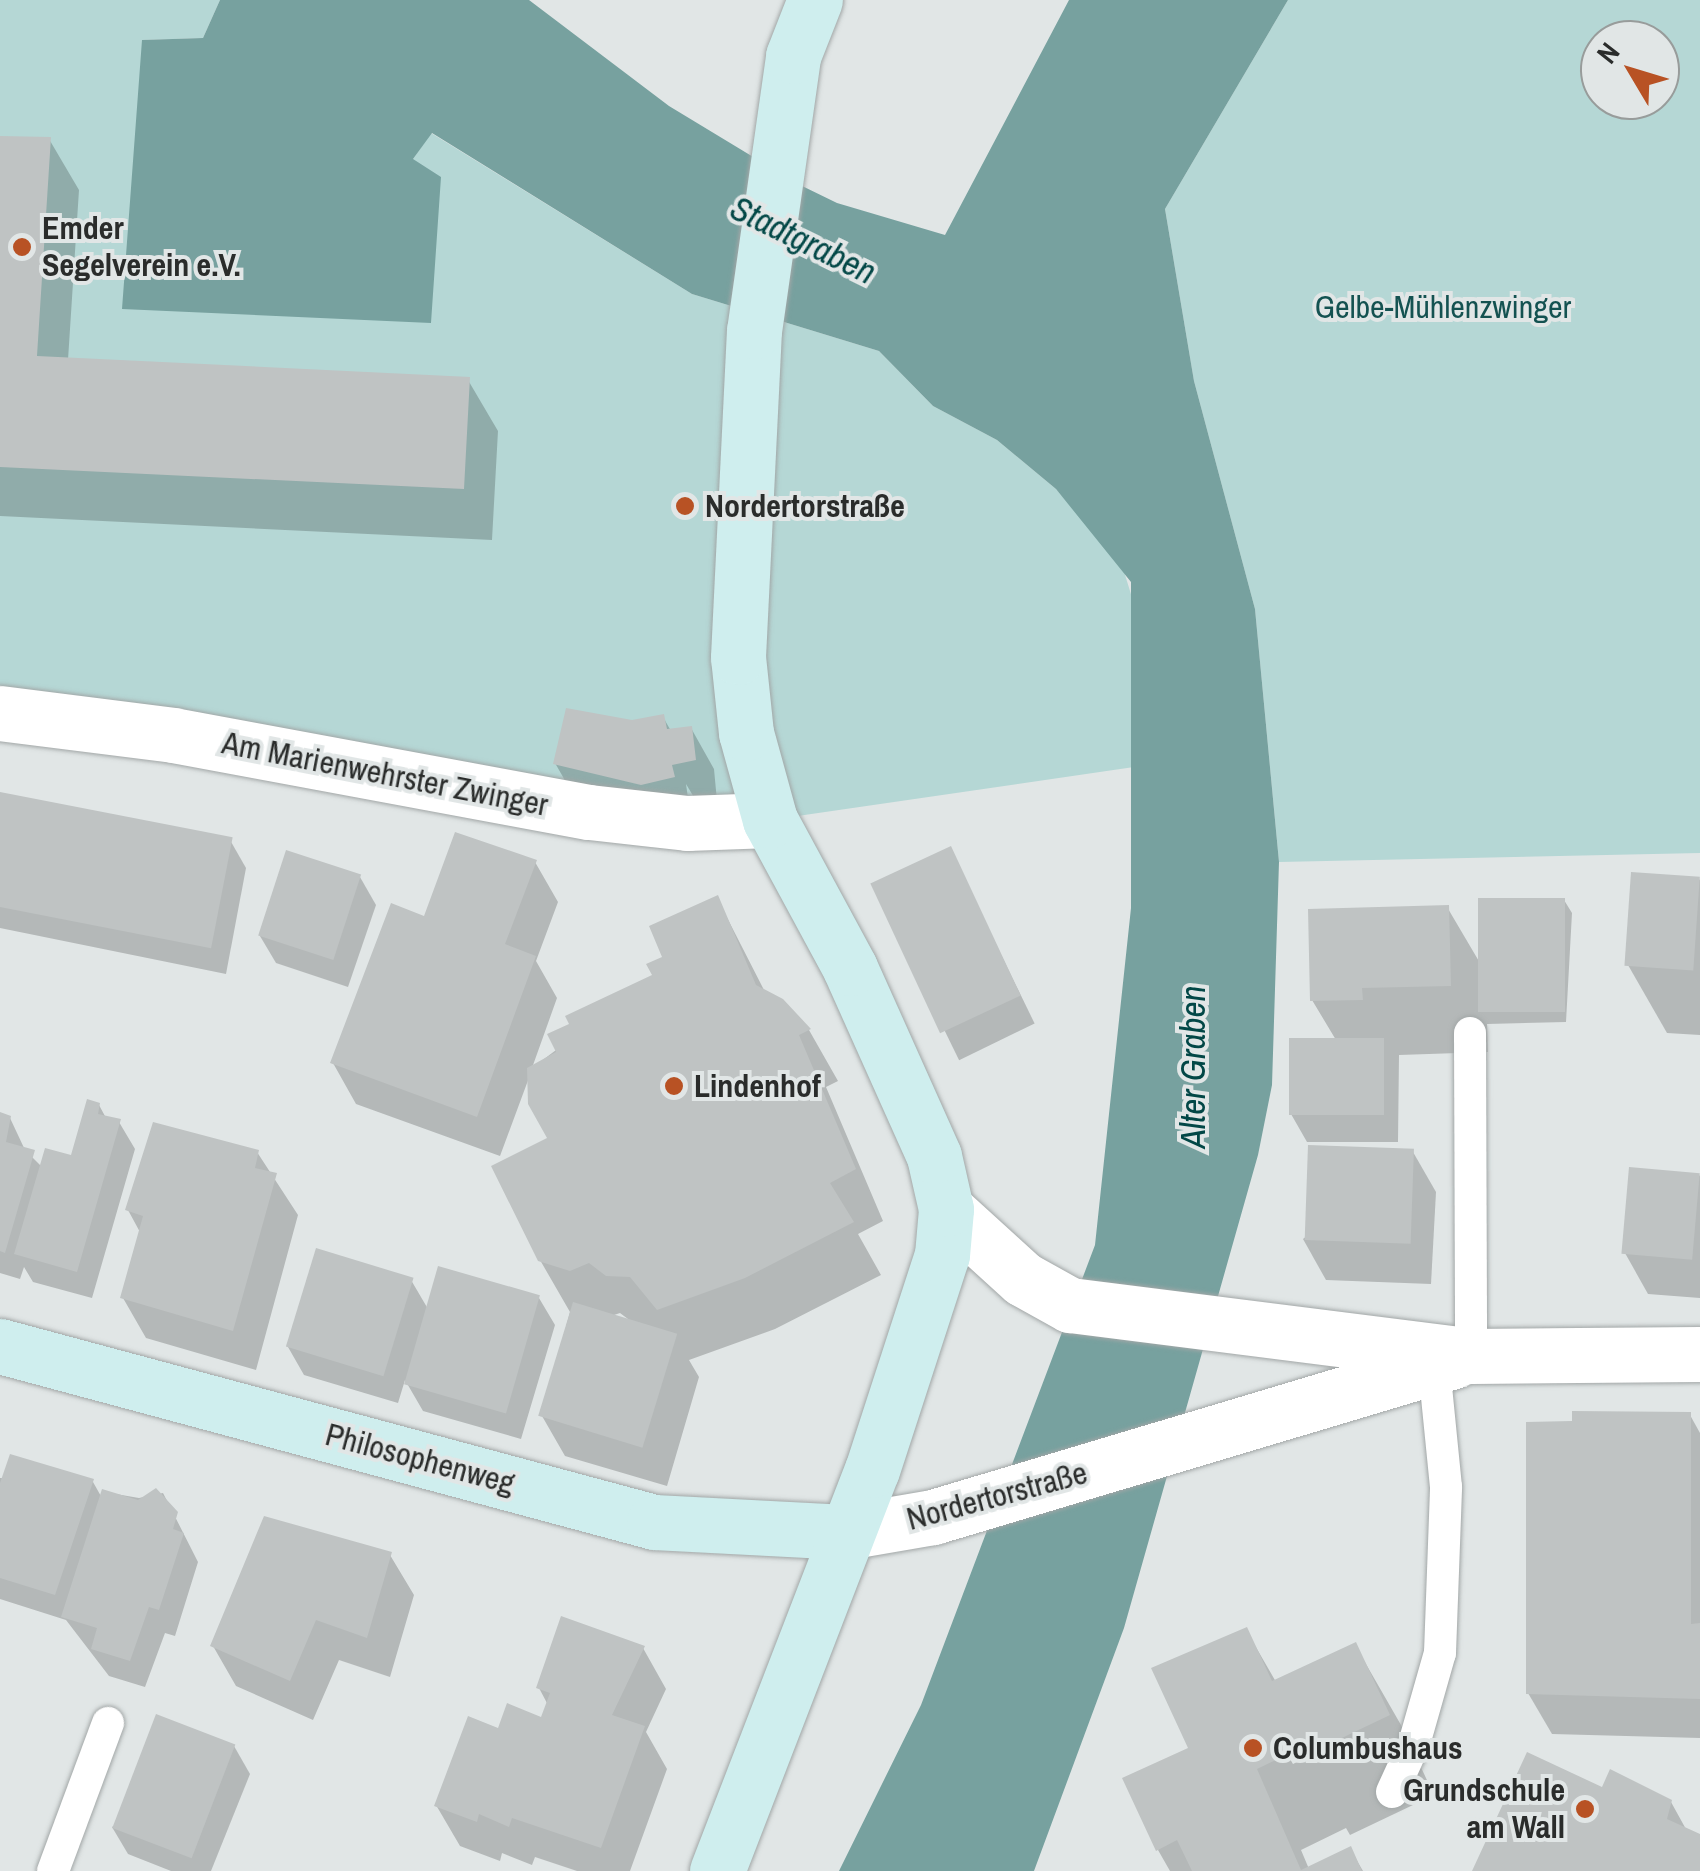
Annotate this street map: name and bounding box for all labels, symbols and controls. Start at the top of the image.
north arrow [1580,20,1680,120]
text: N [1588,35,1628,71]
water label: Stadtgraben [724,187,882,293]
place label: Emder Segelverein e.V. [42,210,241,285]
marker: Emder Segelverein e.V. [11,236,33,258]
park label: Gelbe-Mühlenzwinger [1315,288,1571,326]
place label: Nordertorstraße [705,487,905,525]
marker: Nordertorstraße [674,495,696,517]
street label: Am Marienwehrster Zwinger [219,724,551,824]
water label: Alter Graben [1172,986,1214,1148]
place label: Lindenhof [694,1067,821,1105]
marker: Lindenhof [663,1075,685,1097]
street label: Philosophenweg [321,1415,519,1503]
street label: Nordertorstraße [903,1453,1091,1539]
place label: Columbushaus [1273,1729,1463,1767]
marker: Columbushaus [1242,1737,1264,1759]
place label: Grundschule am Wall [1403,1772,1565,1847]
marker: Grundschule am Wall [1574,1798,1596,1820]

